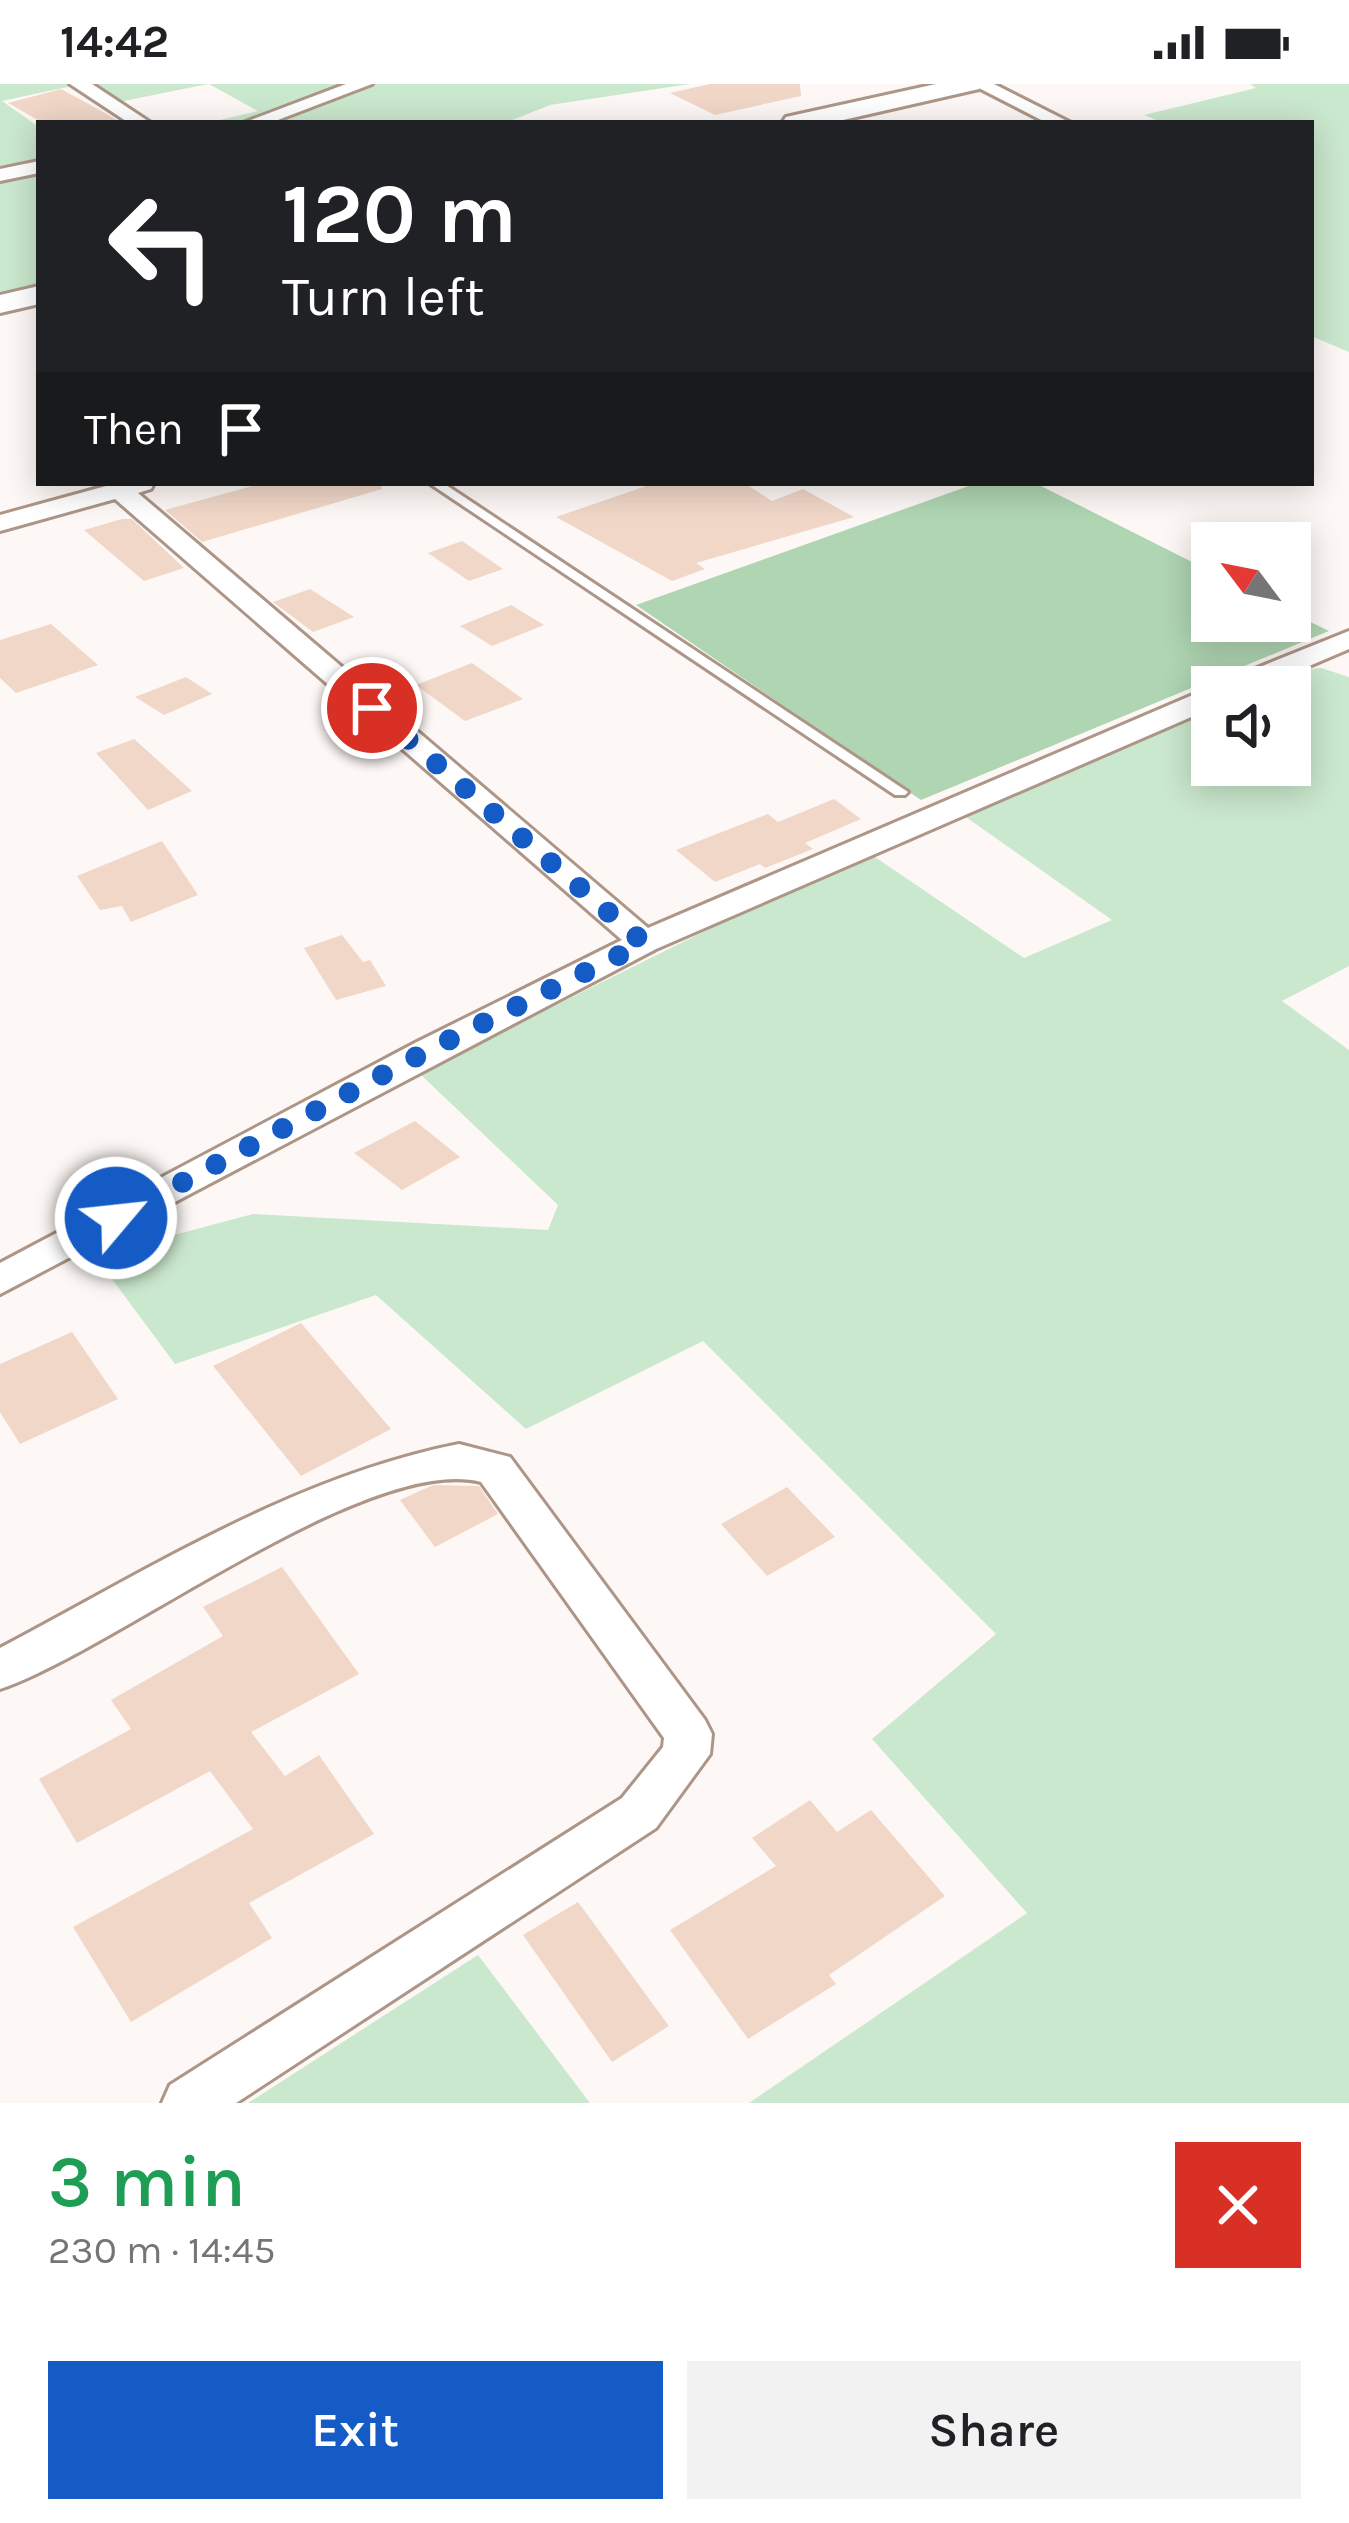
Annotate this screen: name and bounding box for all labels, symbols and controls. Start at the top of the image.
text: 14:42 [60,16,169,68]
text: 120 m [282,165,517,263]
icon: left [84,168,240,324]
text: Turn left [282,265,485,329]
icon: arrive [208,396,274,462]
text: Then [84,403,184,455]
north arrow [1191,522,1311,642]
map controls [1191,522,1311,786]
pin [321,657,423,759]
button: sound [1191,666,1311,786]
icon: arrive [339,675,405,741]
position arrow [53,1155,179,1281]
text: 3 min [48,2140,246,2224]
button: close [1175,2142,1301,2268]
text: 230 m · 14:45 [48,2227,275,2273]
button: Exit [48,2361,663,2499]
button: Share [687,2361,1301,2499]

